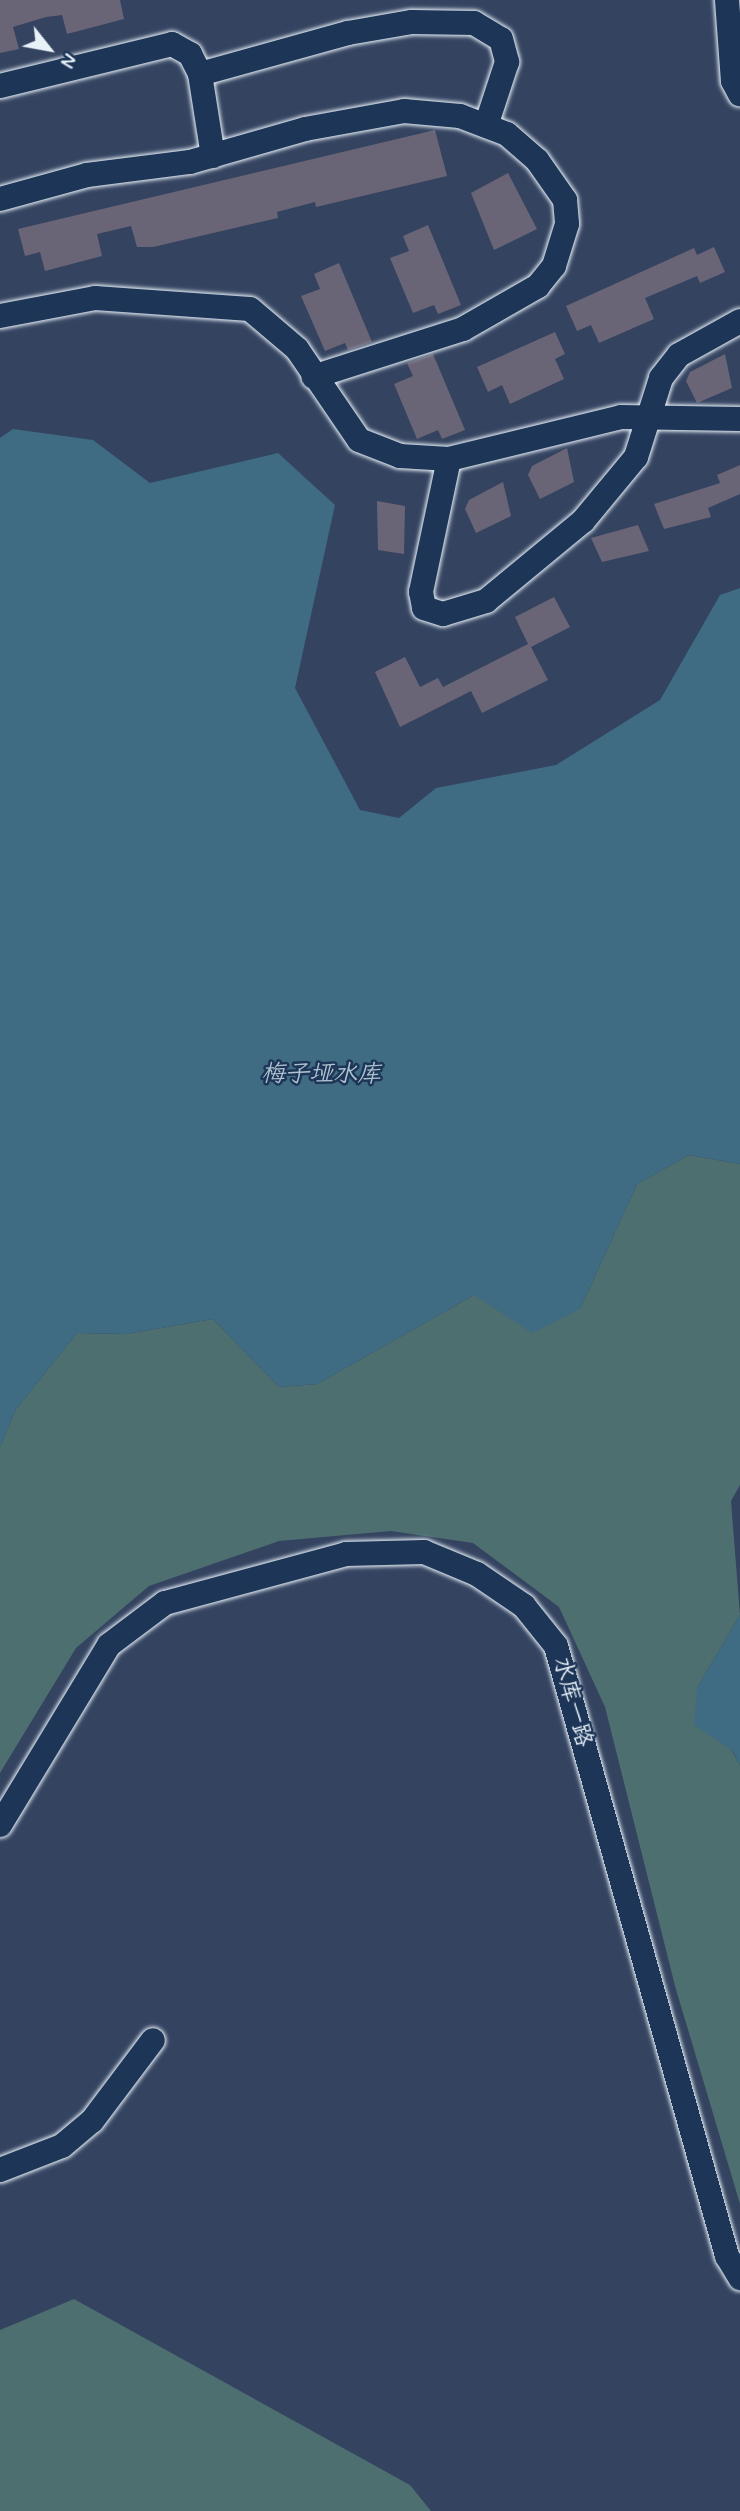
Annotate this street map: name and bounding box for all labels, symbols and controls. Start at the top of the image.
north arrow [14,14,84,84]
text: N [53,48,81,72]
water label: 梅子垭水库 [261,1061,381,1089]
street label: 水库一路 [547,1654,597,1750]

